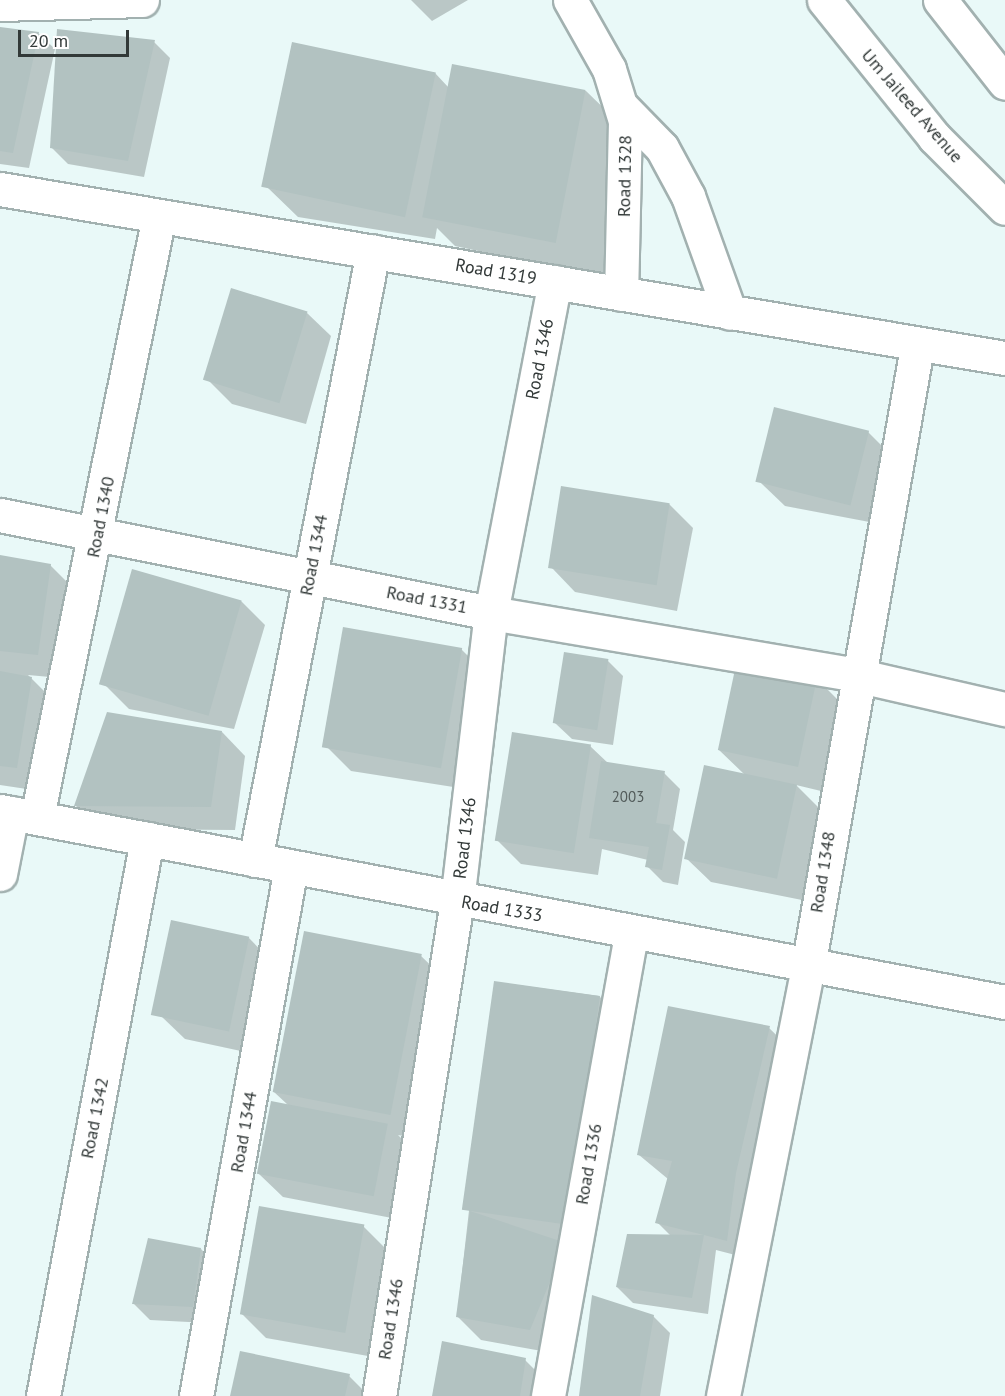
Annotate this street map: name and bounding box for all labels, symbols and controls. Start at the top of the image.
scale bar [21,18,132,56]
text: 20 m [29,29,68,52]
street label: Um Jaileed Avenue [857,45,967,167]
street label: Road 1328 [613,135,637,217]
street label: Road 1319 [454,254,538,290]
street label: Road 1346 [522,317,558,401]
street label: Road 1340 [83,475,119,559]
street label: Road 1344 [296,513,332,597]
street label: Road 1331 [385,582,469,618]
house number: 2003 [612,788,644,806]
street label: Road 1346 [449,796,481,880]
street label: Road 1348 [806,830,840,914]
street label: Road 1333 [460,891,544,927]
street label: Road 1342 [77,1076,113,1160]
street label: Road 1344 [226,1090,262,1174]
street label: Road 1336 [571,1122,607,1206]
street label: Road 1346 [374,1277,408,1361]

